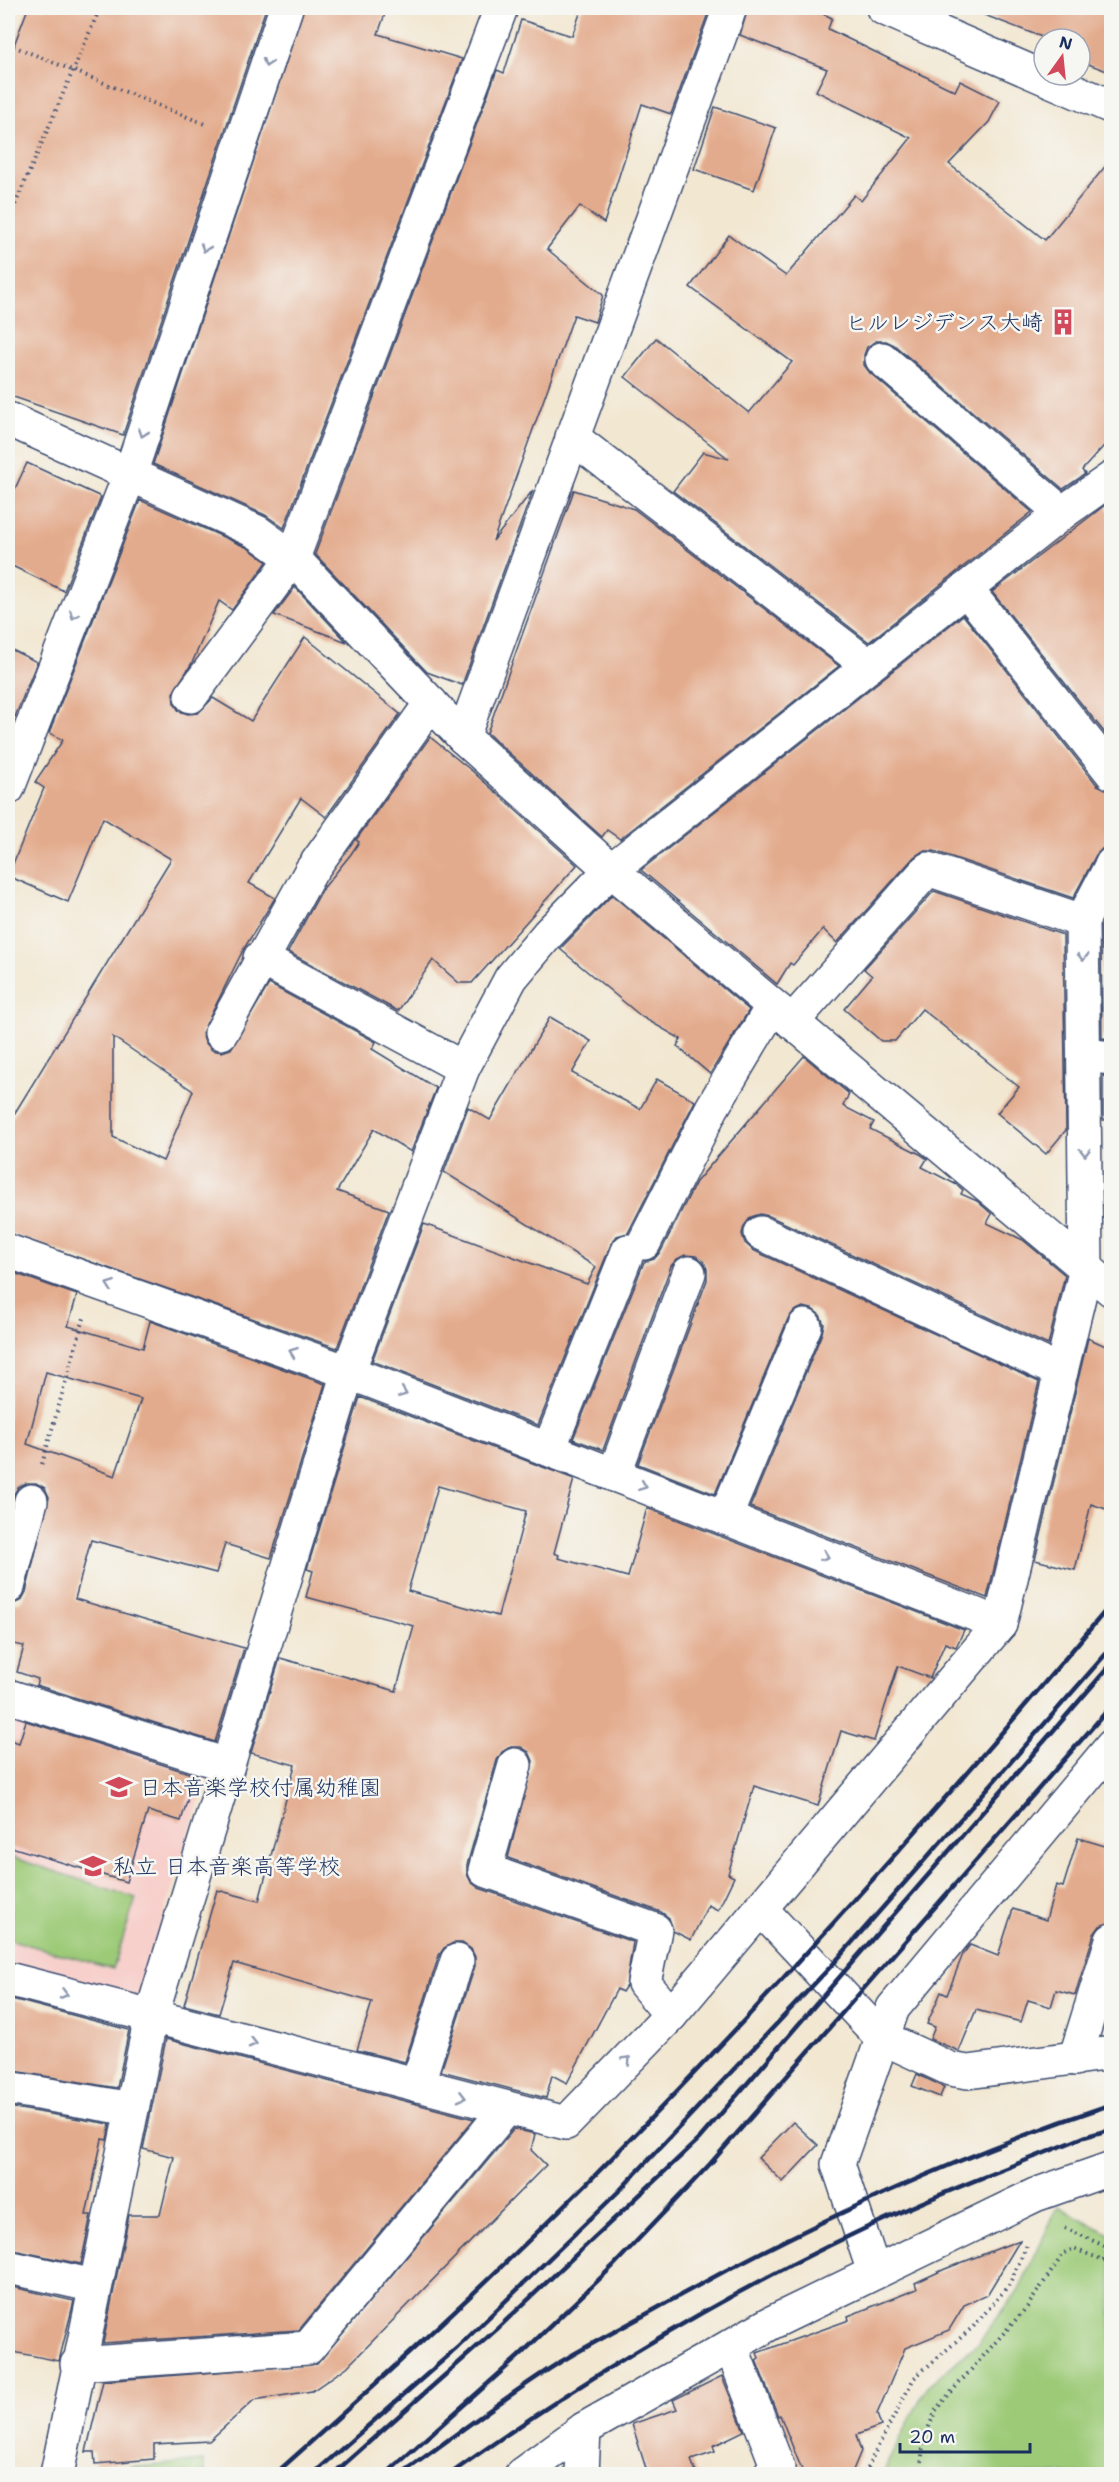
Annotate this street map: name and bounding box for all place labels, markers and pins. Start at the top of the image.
building icon: ヒルレジデンス大崎 [1048,307,1078,337]
place label: ヒルレジデンス大崎 [845,308,1043,337]
school or university icon: 日本音楽学校付属幼稚園 [104,1772,134,1802]
place label: 日本音楽学校付属幼稚園 [139,1773,381,1802]
school or university icon: 私立 日本音楽高等学校 [78,1851,108,1881]
place label: 私立 日本音楽高等学校 [113,1852,341,1881]

